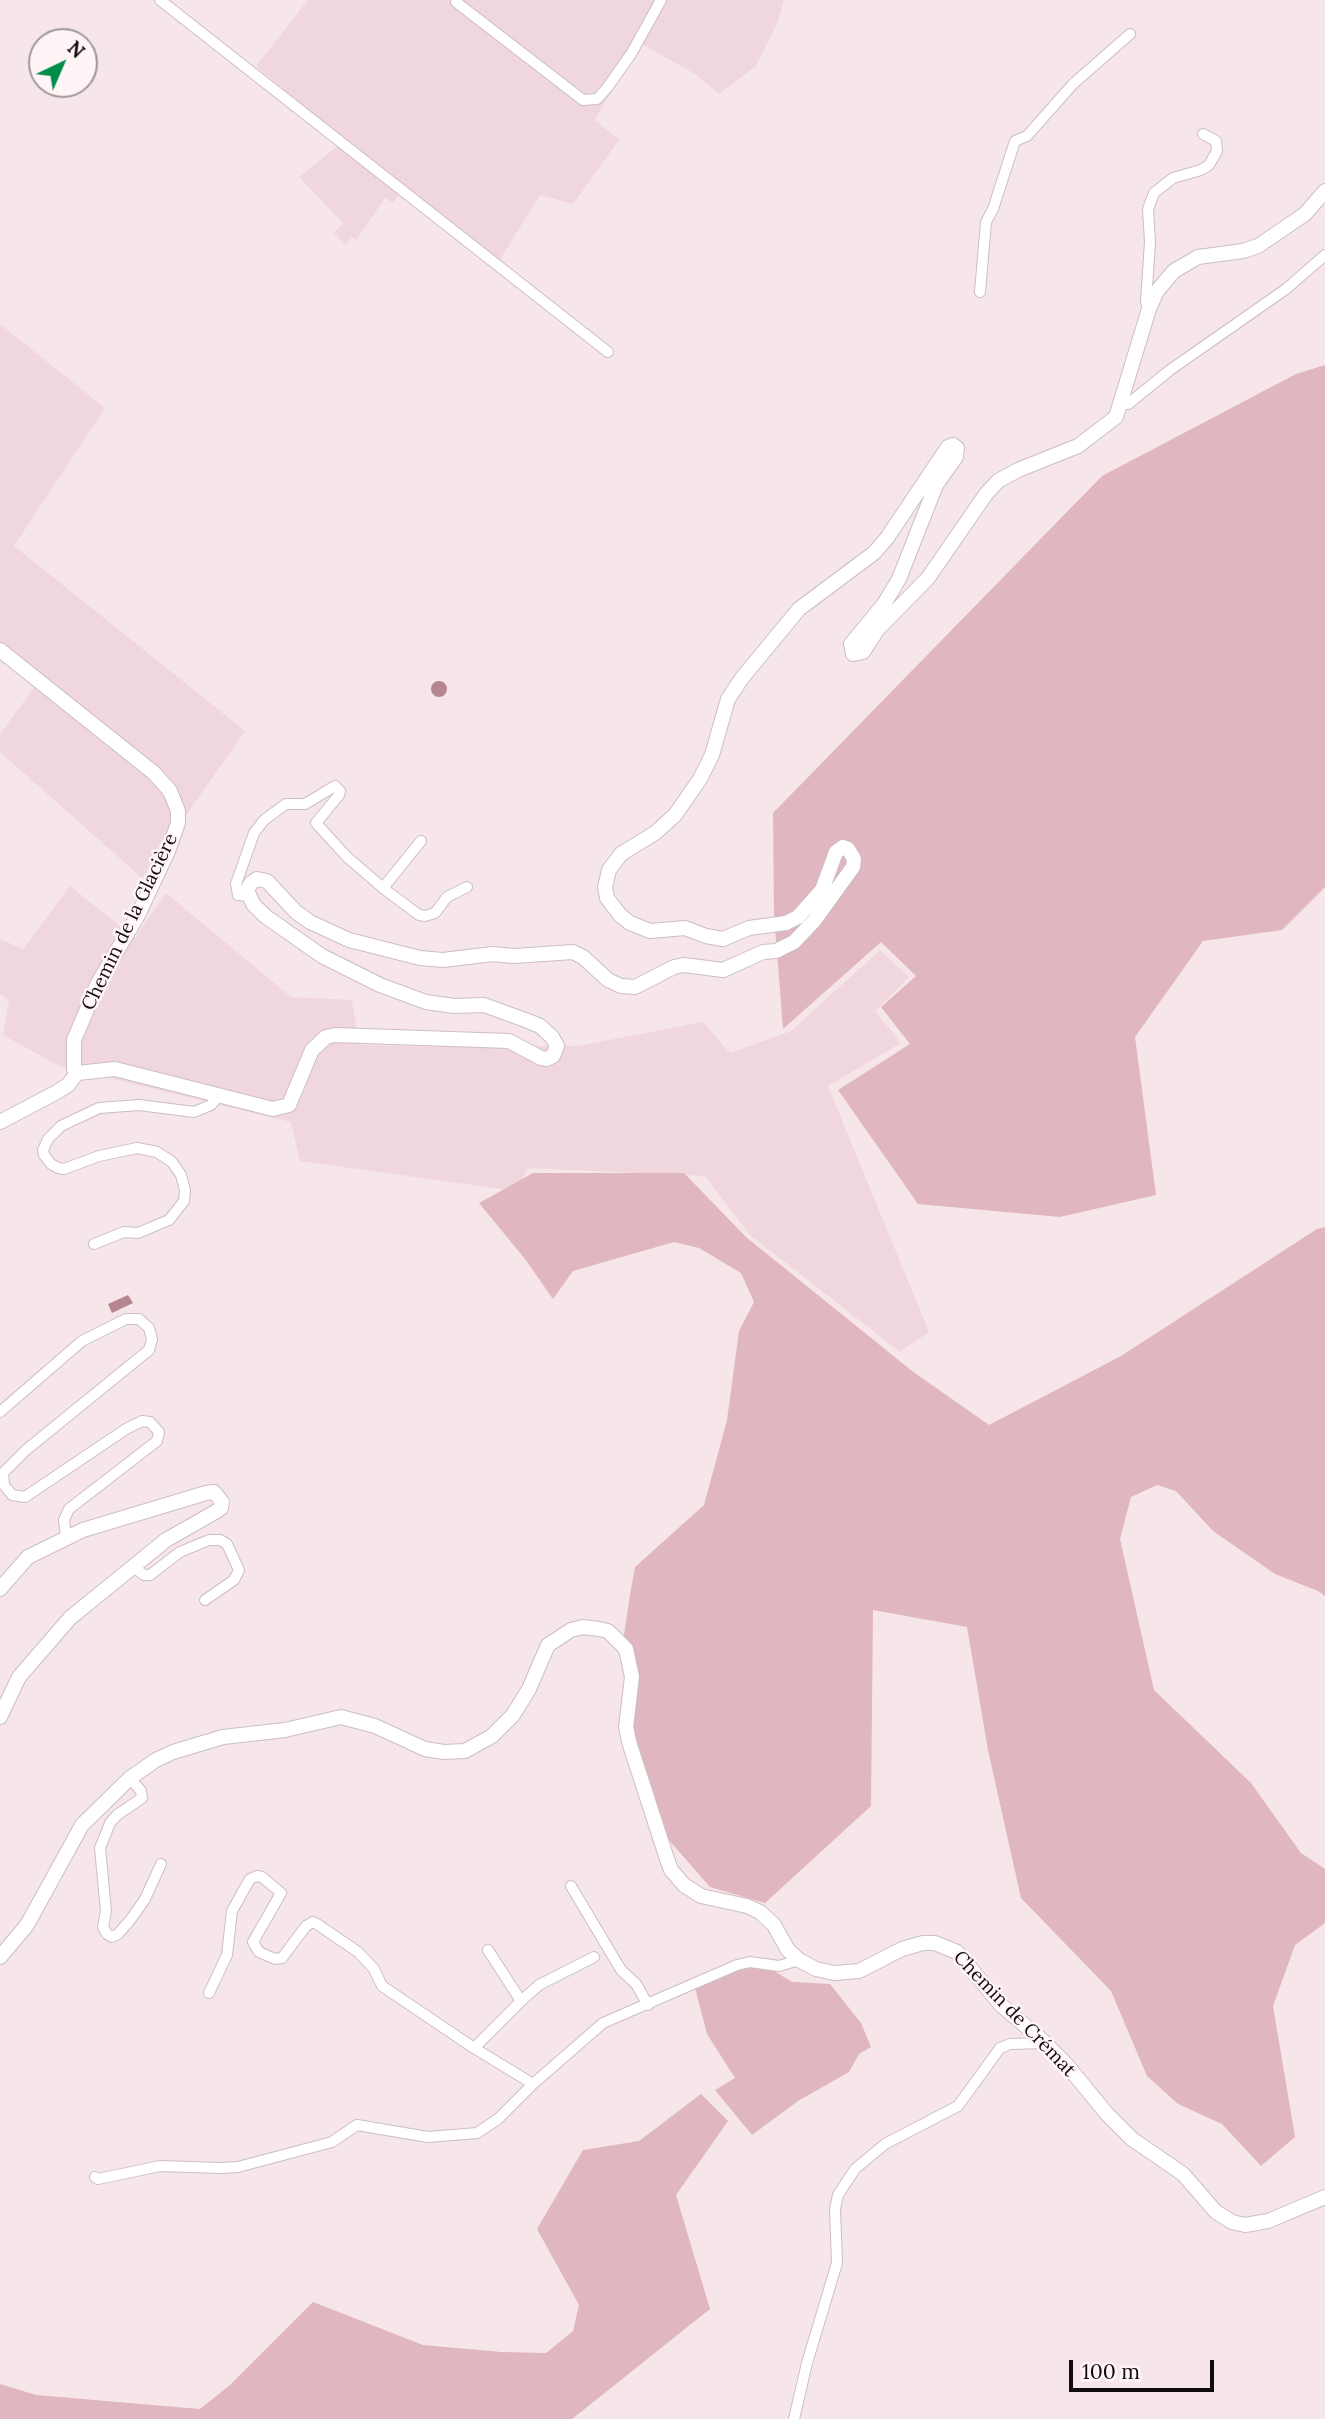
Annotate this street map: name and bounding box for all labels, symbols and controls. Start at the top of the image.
north arrow [28,28,98,98]
text: N [63,36,90,63]
street label: Chemin de la Glacière [77,830,183,1014]
street label: Chemin de Crémat [948,1946,1080,2082]
scale bar [1073,2346,1218,2390]
text: 100 m [1082,2358,1140,2385]

